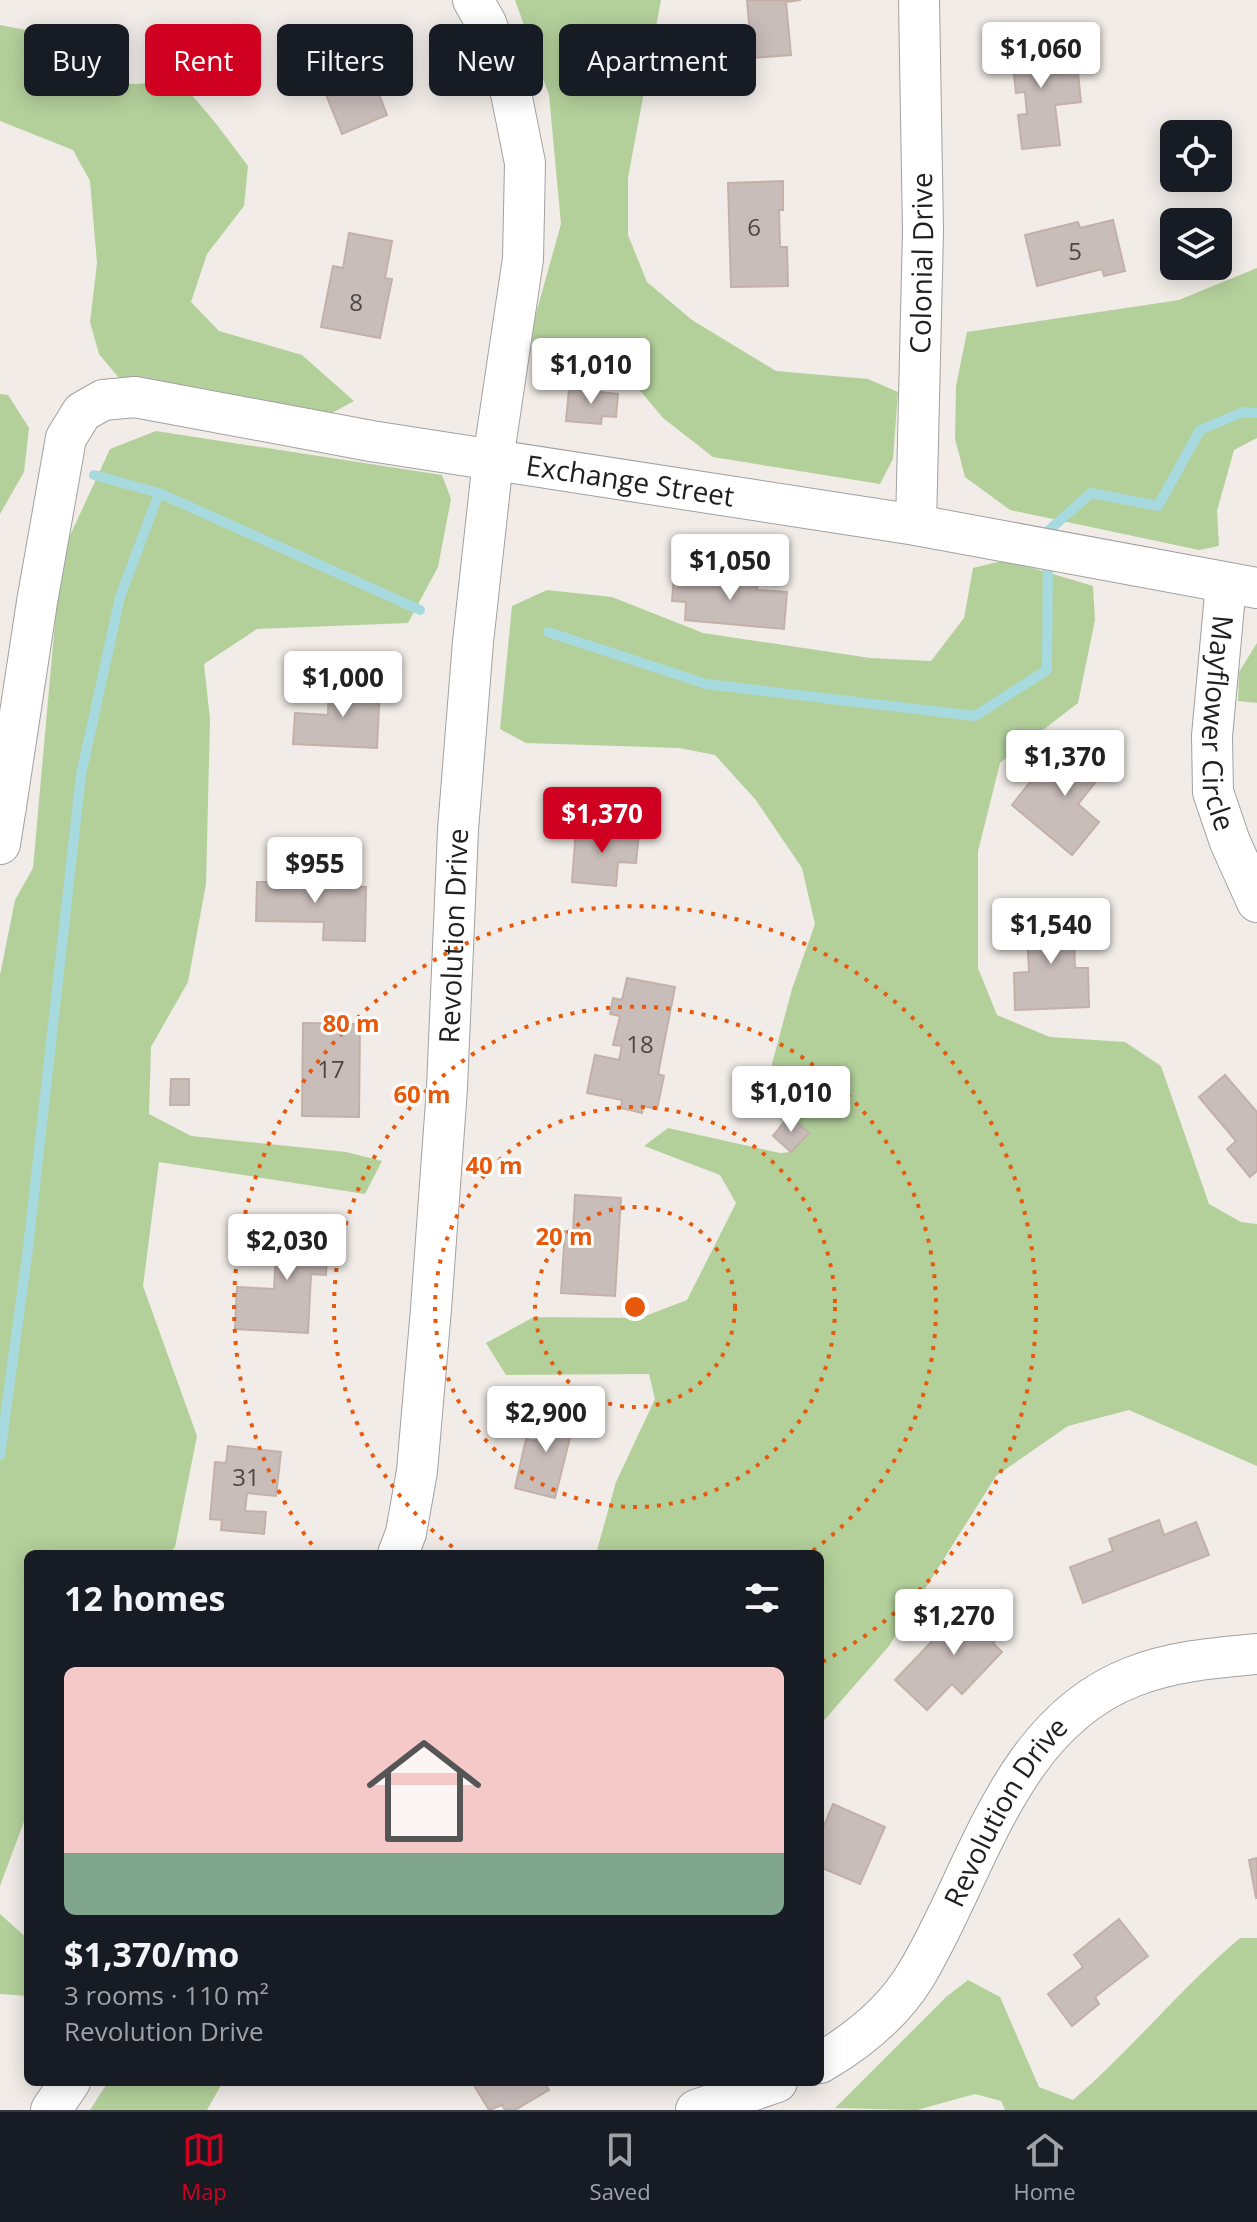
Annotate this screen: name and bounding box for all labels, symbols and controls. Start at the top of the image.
pin: $1,060 [976,22,1106,90]
chip: Buy [24,24,129,96]
chip: Rent [145,24,261,96]
chip: Filters [277,24,413,96]
chip: New [429,24,543,96]
chip: Apartment [559,24,756,96]
text: $1,060 [1000,30,1082,66]
map controls [1160,120,1232,280]
button: locate [1160,120,1232,192]
street label: Colonial Drive [900,172,941,354]
button: layers [1160,208,1232,280]
house number: 6 [747,210,761,243]
house number: 5 [1068,234,1082,267]
house number: 8 [349,285,363,318]
pin: $1,010 [526,338,656,406]
text: $1,010 [550,346,632,382]
street label: Exchange Street [524,445,737,515]
pin: $1,050 [665,534,795,602]
text: $1,050 [689,542,771,578]
street label: Mayflower Circle [1194,614,1245,835]
pin: $1,000 [278,651,408,719]
text: $1,000 [302,659,384,695]
pin: $1,370 [1000,730,1130,798]
text: $1,370 [1024,738,1106,774]
pin: $1,370 [537,787,667,855]
text: $1,370 [561,795,643,831]
street label: Revolution Drive [429,827,476,1044]
pin: $955 [268,837,362,905]
text: $955 [285,845,345,881]
pin: $1,540 [986,898,1116,966]
text: $1,540 [1010,906,1092,942]
text: 80 m [322,1006,380,1039]
house number: 18 [626,1027,654,1060]
house number: 17 [317,1052,345,1085]
pin: $1,010 [726,1066,856,1134]
text: $1,010 [750,1074,832,1110]
text: 60 m [393,1077,451,1110]
text: 40 m [465,1148,523,1181]
pin: $2,030 [222,1214,352,1282]
text: 20 m [535,1219,593,1252]
text: $2,030 [246,1222,328,1258]
centre of rings [621,1293,649,1321]
pin: $2,900 [481,1386,611,1454]
text: $2,900 [505,1394,587,1430]
house number: 31 [232,1460,260,1493]
text: 12 homes [64,1575,225,1621]
icon: filters [740,1576,784,1620]
pin: $1,270 [889,1589,1019,1657]
text: $1,270 [913,1597,995,1633]
street label: Revolution Drive [934,1708,1075,1913]
icon: home [352,1719,496,1863]
text: $1,370/mo [64,1931,239,1977]
text: 3 rooms · 110 m² [64,1977,269,2013]
text: Revolution Drive [64,2013,264,2049]
tab: Map [181,2128,227,2206]
tab: Saved [590,2128,651,2206]
tab: Home [1013,2128,1076,2206]

